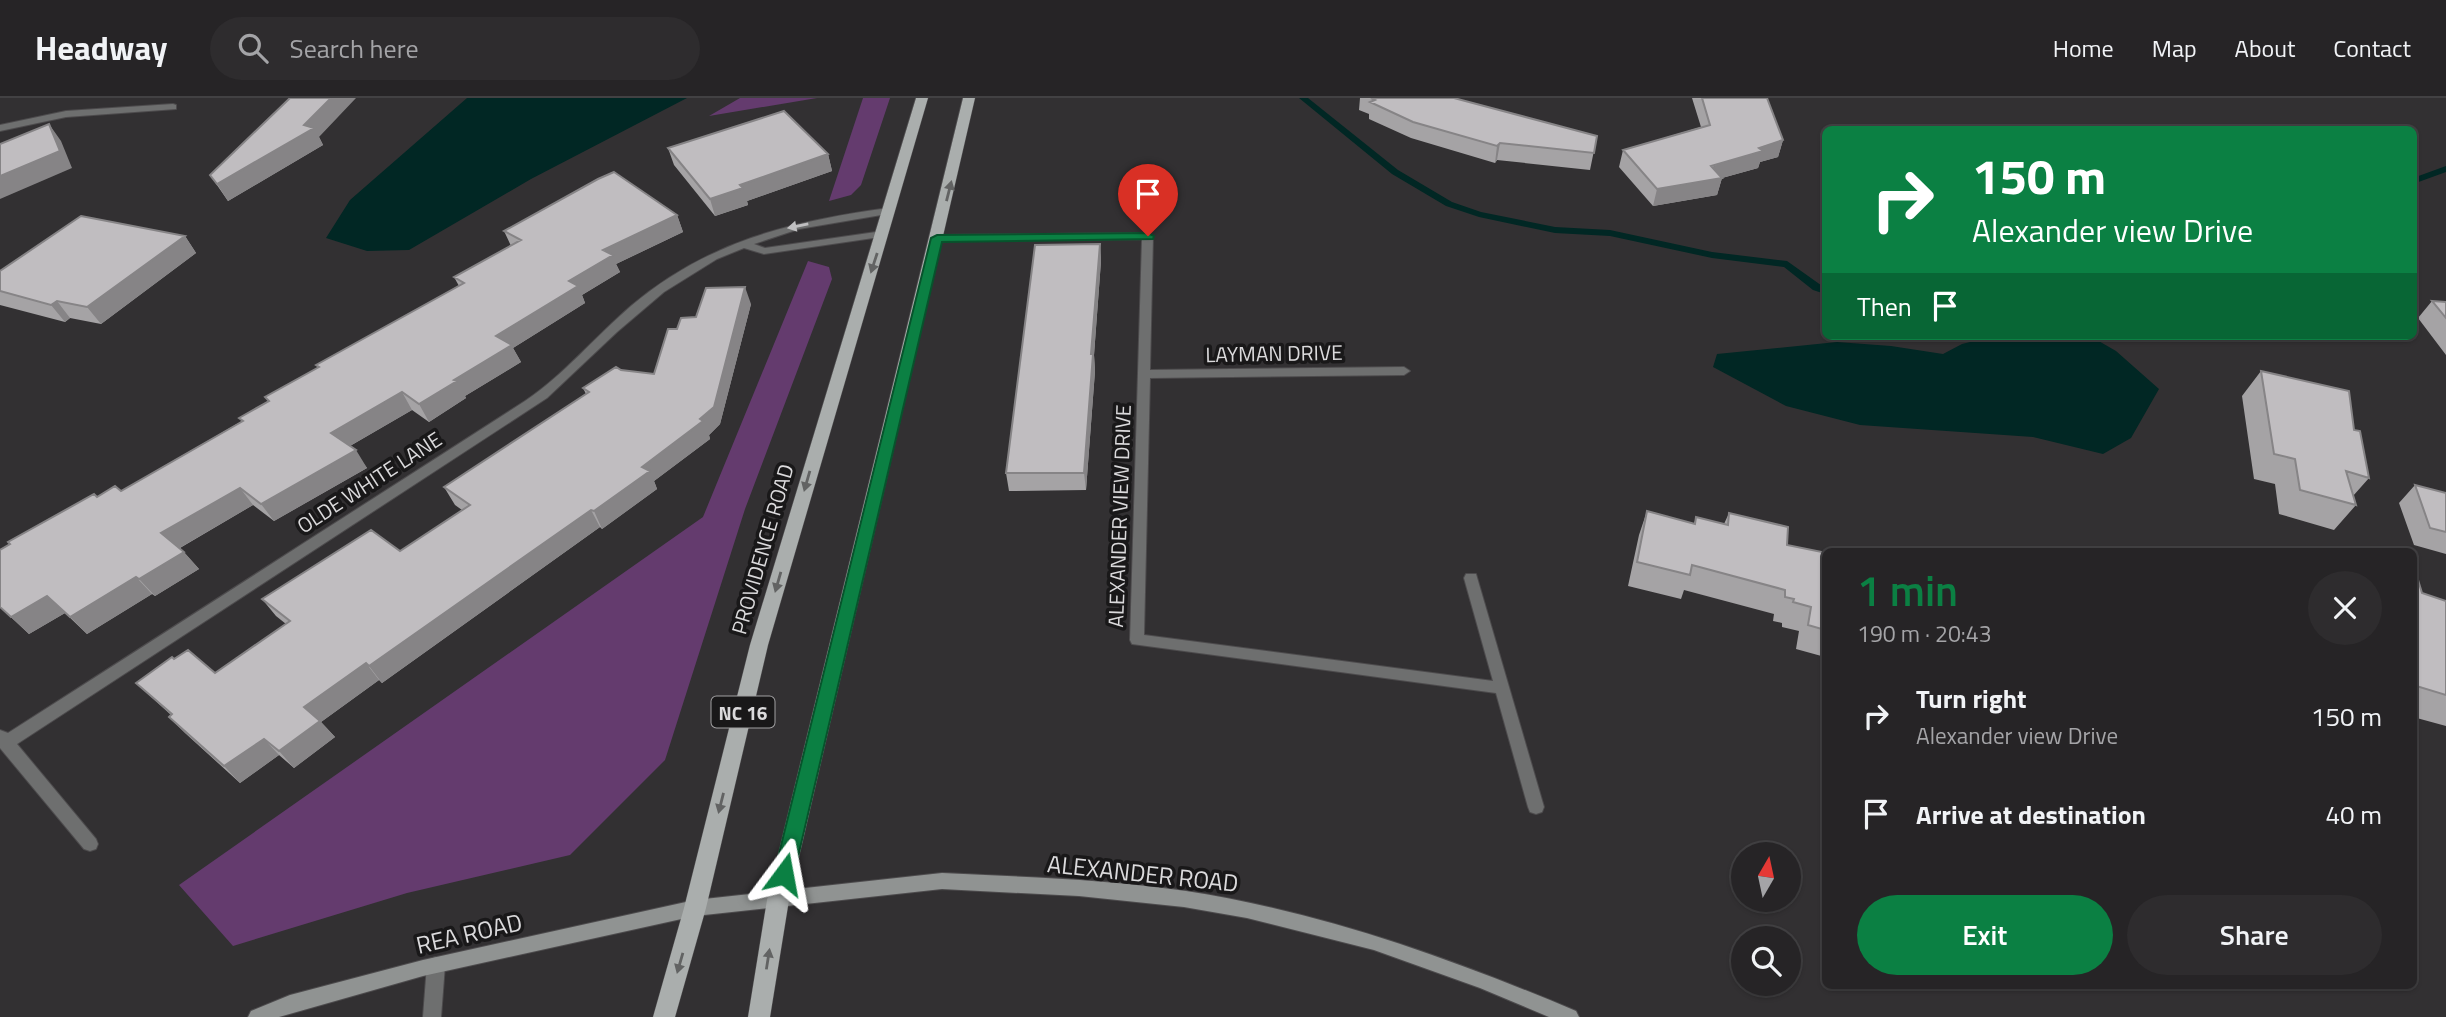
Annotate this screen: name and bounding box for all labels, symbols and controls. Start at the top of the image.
search box [210,17,700,80]
text: Headway [35,23,168,73]
icon: search [234,29,272,67]
text: Search here [290,29,419,68]
text: Home [2053,30,2114,66]
text: Map [2152,30,2197,66]
text: About [2235,30,2295,66]
text: Contact [2333,30,2411,66]
text: 150 m [1972,138,2106,213]
icon: right [1857,154,1948,245]
pin [1118,164,1178,236]
icon: arrive [1129,175,1167,213]
one-way arrow [943,180,954,202]
text: Alexander view Drive [1972,206,2253,254]
one-way arrow [787,220,809,231]
one-way arrow [868,253,878,274]
text: Then [1857,287,1912,326]
icon: arrive [1926,287,1964,325]
street label: LAYMAN DRIVE [1205,336,1343,370]
street label: ALEXANDER VIEW DRIVE [1099,404,1139,628]
street label: OLDE WHITE LANE [290,423,448,541]
street label: PROVIDENCE ROAD [722,460,802,638]
one-way arrow [802,471,812,492]
text: 1 min [1857,558,1958,622]
button: close [2308,571,2382,645]
one-way arrow [772,572,782,593]
text: 190 m · 20:43 [1857,616,1992,651]
text: Turn right [1916,679,2027,718]
road number: NC 16 [712,696,774,727]
icon: right [1857,697,1895,735]
text: 150 m [2311,697,2382,736]
text: Alexander view Drive [1916,718,2118,753]
one-way arrow [715,792,726,814]
icon: arrive [1857,795,1895,833]
text: Arrive at destination [1916,795,2146,834]
text: 40 m [2325,795,2382,834]
position arrow [747,837,821,911]
north arrow [1731,842,1801,912]
map controls [1731,842,1801,996]
street label: ALEXANDER ROAD [1046,845,1240,901]
button: Exit [1857,895,2113,975]
button: Share [2127,895,2382,975]
street label: REA ROAD [412,903,526,963]
button: search [1731,926,1801,996]
one-way arrow [763,948,774,970]
one-way arrow [674,952,684,973]

